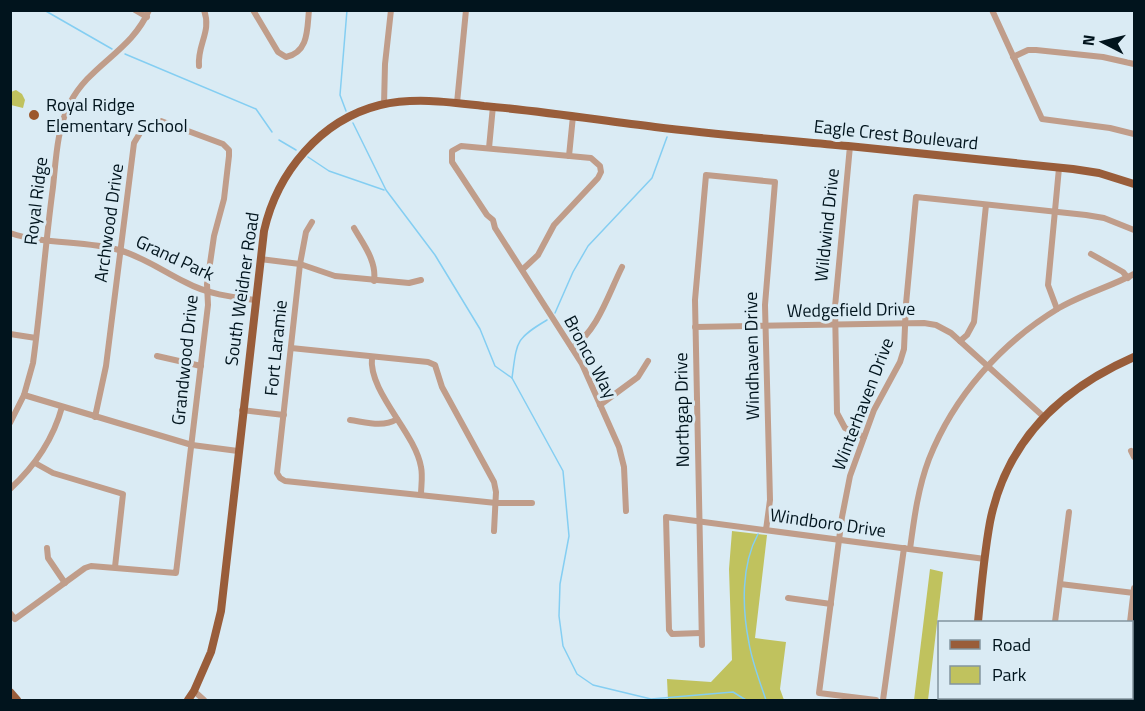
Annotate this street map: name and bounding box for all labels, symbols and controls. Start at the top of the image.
north arrow [1073,12,1133,72]
text: N [1076,33,1101,47]
place label: Royal Ridge Elementary School [46,91,188,139]
marker: Royal Ridge Elementary School [27,108,41,122]
street label: Eagle Crest Boulevard [812,112,980,157]
street label: Royal Ridge [17,155,54,247]
street label: Archwood Drive [87,162,130,284]
street label: Wildwind Drive [807,167,846,283]
street label: South Weidner Road [217,210,266,367]
street label: Grand Park [131,228,219,288]
street label: Windhaven Drive [737,292,766,420]
street label: Grandwood Drive [164,293,205,427]
street label: Wedgefield Drive [786,295,915,324]
street label: Fort Laramie [257,299,294,397]
street label: Bronco Way [557,310,624,403]
street label: Winterhaven Drive [825,333,900,474]
street label: Northgap Drive [667,352,696,468]
street label: Windboro Drive [768,501,888,544]
legend [938,621,1133,699]
text: Road [992,631,1031,658]
text: Park [992,661,1027,688]

